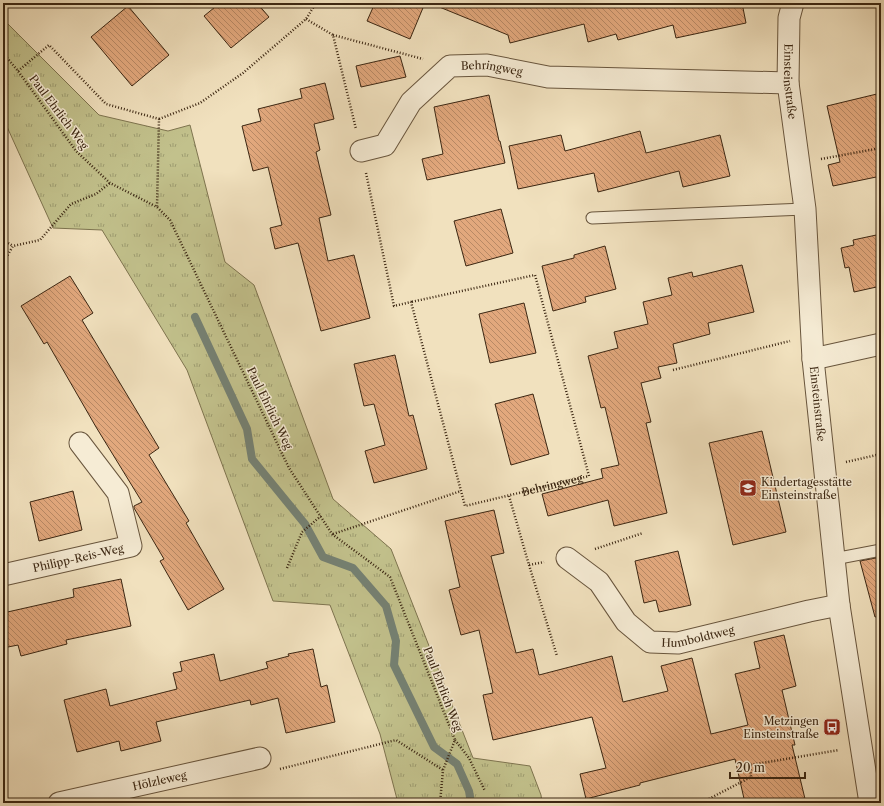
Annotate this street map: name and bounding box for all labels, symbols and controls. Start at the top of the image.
street label: Einsteinstraße [781,43,800,120]
street label: Behringweg [461,58,524,79]
street label: Paul Ehrlich Weg [26,72,92,152]
street label: Paul Ehrlich Weg [244,365,296,452]
street label: Einsteinstraße [807,365,829,442]
street label: Behringweg [520,471,584,499]
place label: Kindertagesstätte Einsteinstraße [761,475,852,502]
school or university icon: Kindertagesstätte Einsteinstraße [738,478,758,498]
street label: Philipp-Reis-Weg [31,541,125,575]
street label: Humboldtweg [661,622,736,650]
street label: Paul Ehrlich Weg [420,645,466,734]
place label: Metzingen Einsteinstraße [743,714,819,741]
bus stop icon: Metzingen Einsteinstraße [822,717,842,737]
scale bar [730,754,805,780]
text: 20 m [736,760,765,775]
street label: Hölzleweg [131,768,188,793]

